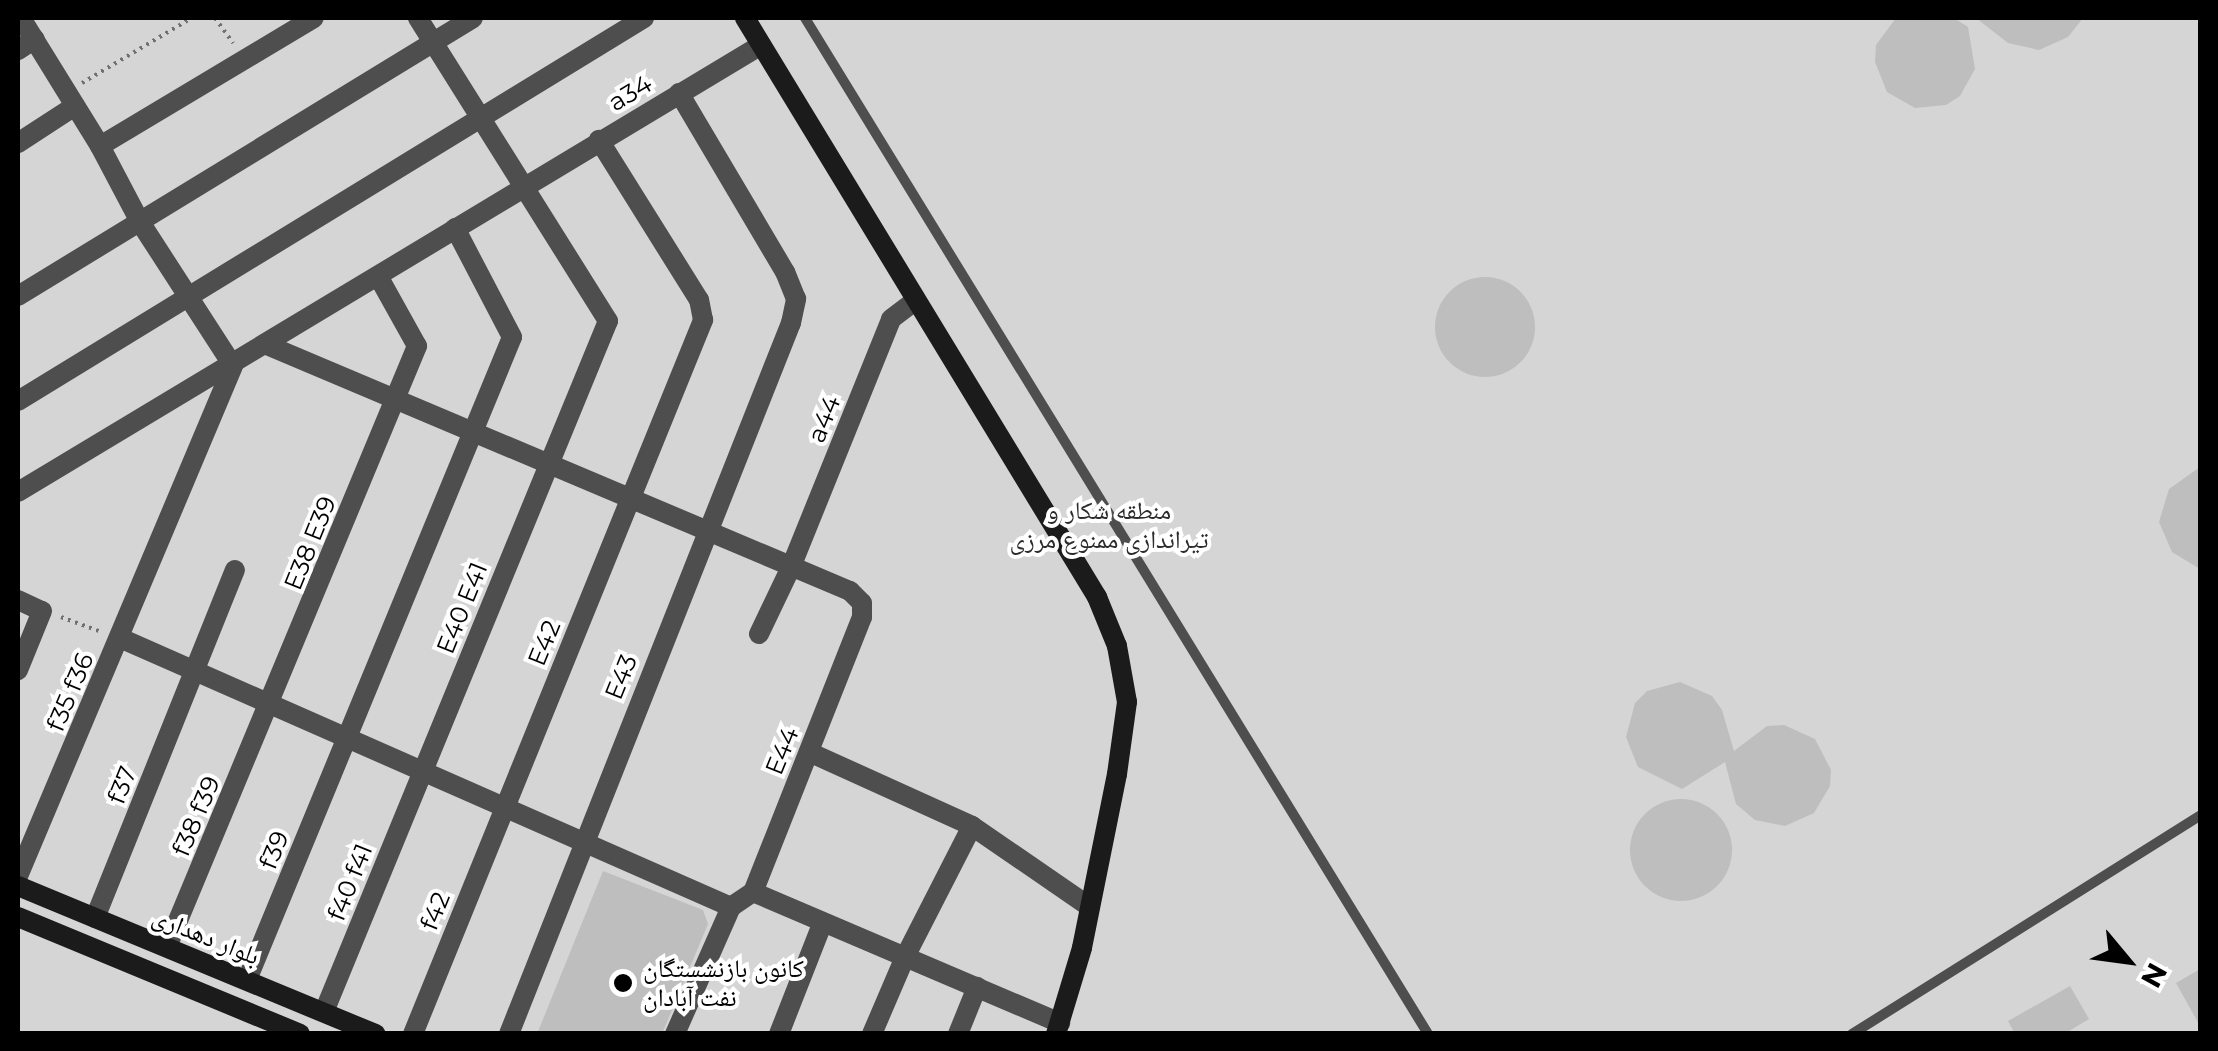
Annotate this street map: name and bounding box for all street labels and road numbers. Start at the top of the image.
street label: a34 [603,68,657,118]
street label: a44 [801,391,847,447]
street label: E38 E39 [278,492,342,594]
street label: E40 E41 [430,558,494,658]
street label: E42 [521,616,567,670]
street label: f35 f36 [40,648,100,736]
street label: E43 [598,650,644,704]
street label: E44 [759,723,805,779]
street label: f37 [101,762,143,808]
street label: f38 f39 [166,771,226,861]
street label: f39 [253,827,295,873]
street label: f40 f41 [321,839,379,925]
street label: f42 [414,888,456,934]
street label: بلوار دهداری [148,901,264,971]

